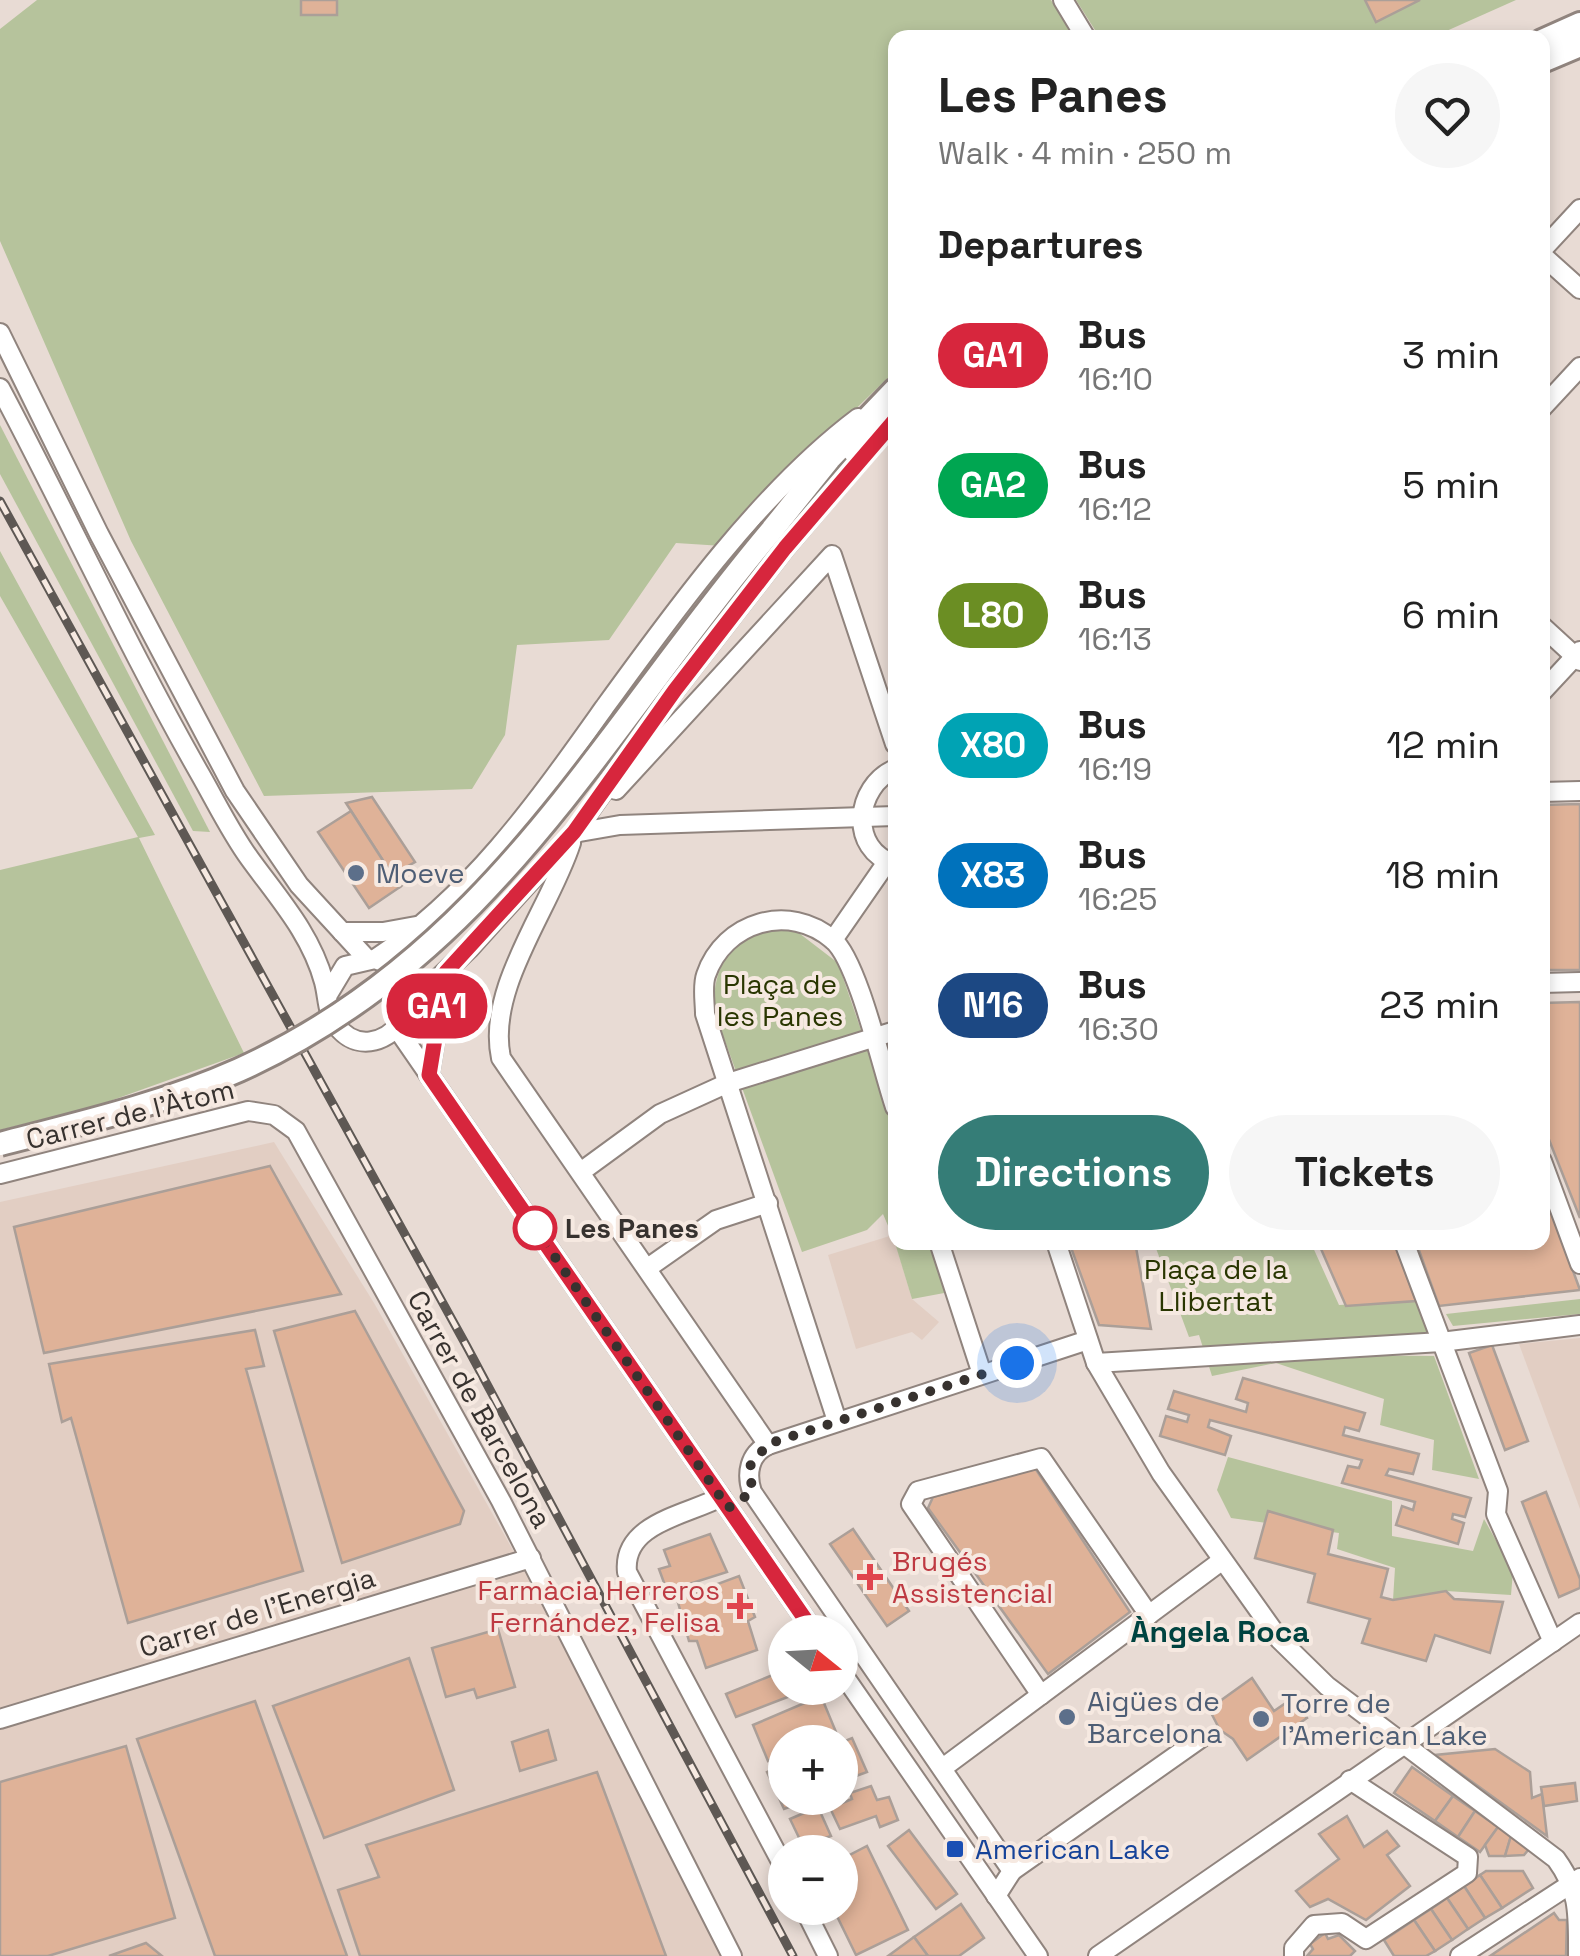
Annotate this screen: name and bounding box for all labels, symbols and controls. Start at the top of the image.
button: heart [1395,63,1500,168]
text: Les Panes [938,65,1168,126]
text: Walk · 4 min · 250 m [938,133,1232,173]
text: Departures [938,221,1143,269]
text: Bus [1078,311,1147,359]
text: 3 min [1402,331,1500,379]
text: GA1 [962,333,1024,377]
text: 16:10 [1078,359,1153,399]
text: Bus [1078,441,1147,489]
text: 5 min [1402,461,1500,509]
text: GA2 [960,463,1026,507]
text: 16:12 [1078,489,1152,529]
text: Bus [1078,571,1147,619]
text: 6 min [1402,591,1500,639]
text: L80 [962,593,1024,637]
text: 16:13 [1078,619,1152,659]
text: Bus [1078,701,1147,749]
text: 12 min [1386,721,1500,769]
text: X80 [960,723,1026,767]
text: 16:19 [1078,749,1152,789]
text: Bus [1078,831,1147,879]
text: 18 min [1385,851,1500,899]
text: X83 [961,853,1025,897]
place label: Moeve [376,855,465,891]
marker: Moeve [345,862,367,884]
text: 16:25 [1078,879,1158,919]
text: Bus [1078,961,1147,1009]
park label: Plaça de les Panes [717,966,843,1034]
line badge: GA1 [380,974,494,1038]
text: 23 min [1379,981,1500,1029]
text: N16 [963,983,1023,1027]
text: GA1 [406,984,468,1028]
text: 16:30 [1078,1009,1159,1049]
street label: Carrer de l'Àtom [22,1071,238,1157]
button: Directions [938,1115,1209,1230]
button: Tickets [1229,1115,1500,1230]
marker: Les Panes [514,1207,556,1249]
place label: Les Panes [565,1210,699,1246]
park label: Plaça de la Llibertat [1144,1251,1288,1319]
street label: Carrer de Barcelona [400,1284,560,1534]
your location [992,1338,1042,1388]
place label: Brugés Assistencial [892,1543,1053,1611]
street label: Carrer de l'Energia [134,1559,380,1665]
marker: Brugés Assistencial [857,1564,883,1590]
place label: Farmàcia Herreros Fernández, Felisa [477,1572,720,1640]
marker: Farmàcia Herreros Fernández, Felisa [729,1595,751,1617]
district label: Àngela Roca [1130,1612,1310,1651]
north arrow [768,1615,858,1705]
map controls [768,1615,858,1925]
place label: Aigües de Barcelona [1087,1683,1222,1751]
place label: Torre de l'American Lake [1281,1685,1488,1753]
marker: Aigües de Barcelona [1056,1706,1078,1728]
marker: Torre de l'American Lake [1250,1708,1272,1730]
button: + [768,1725,858,1815]
place label: American Lake [975,1831,1170,1867]
button: − [768,1835,858,1925]
marker: American Lake [944,1838,966,1860]

